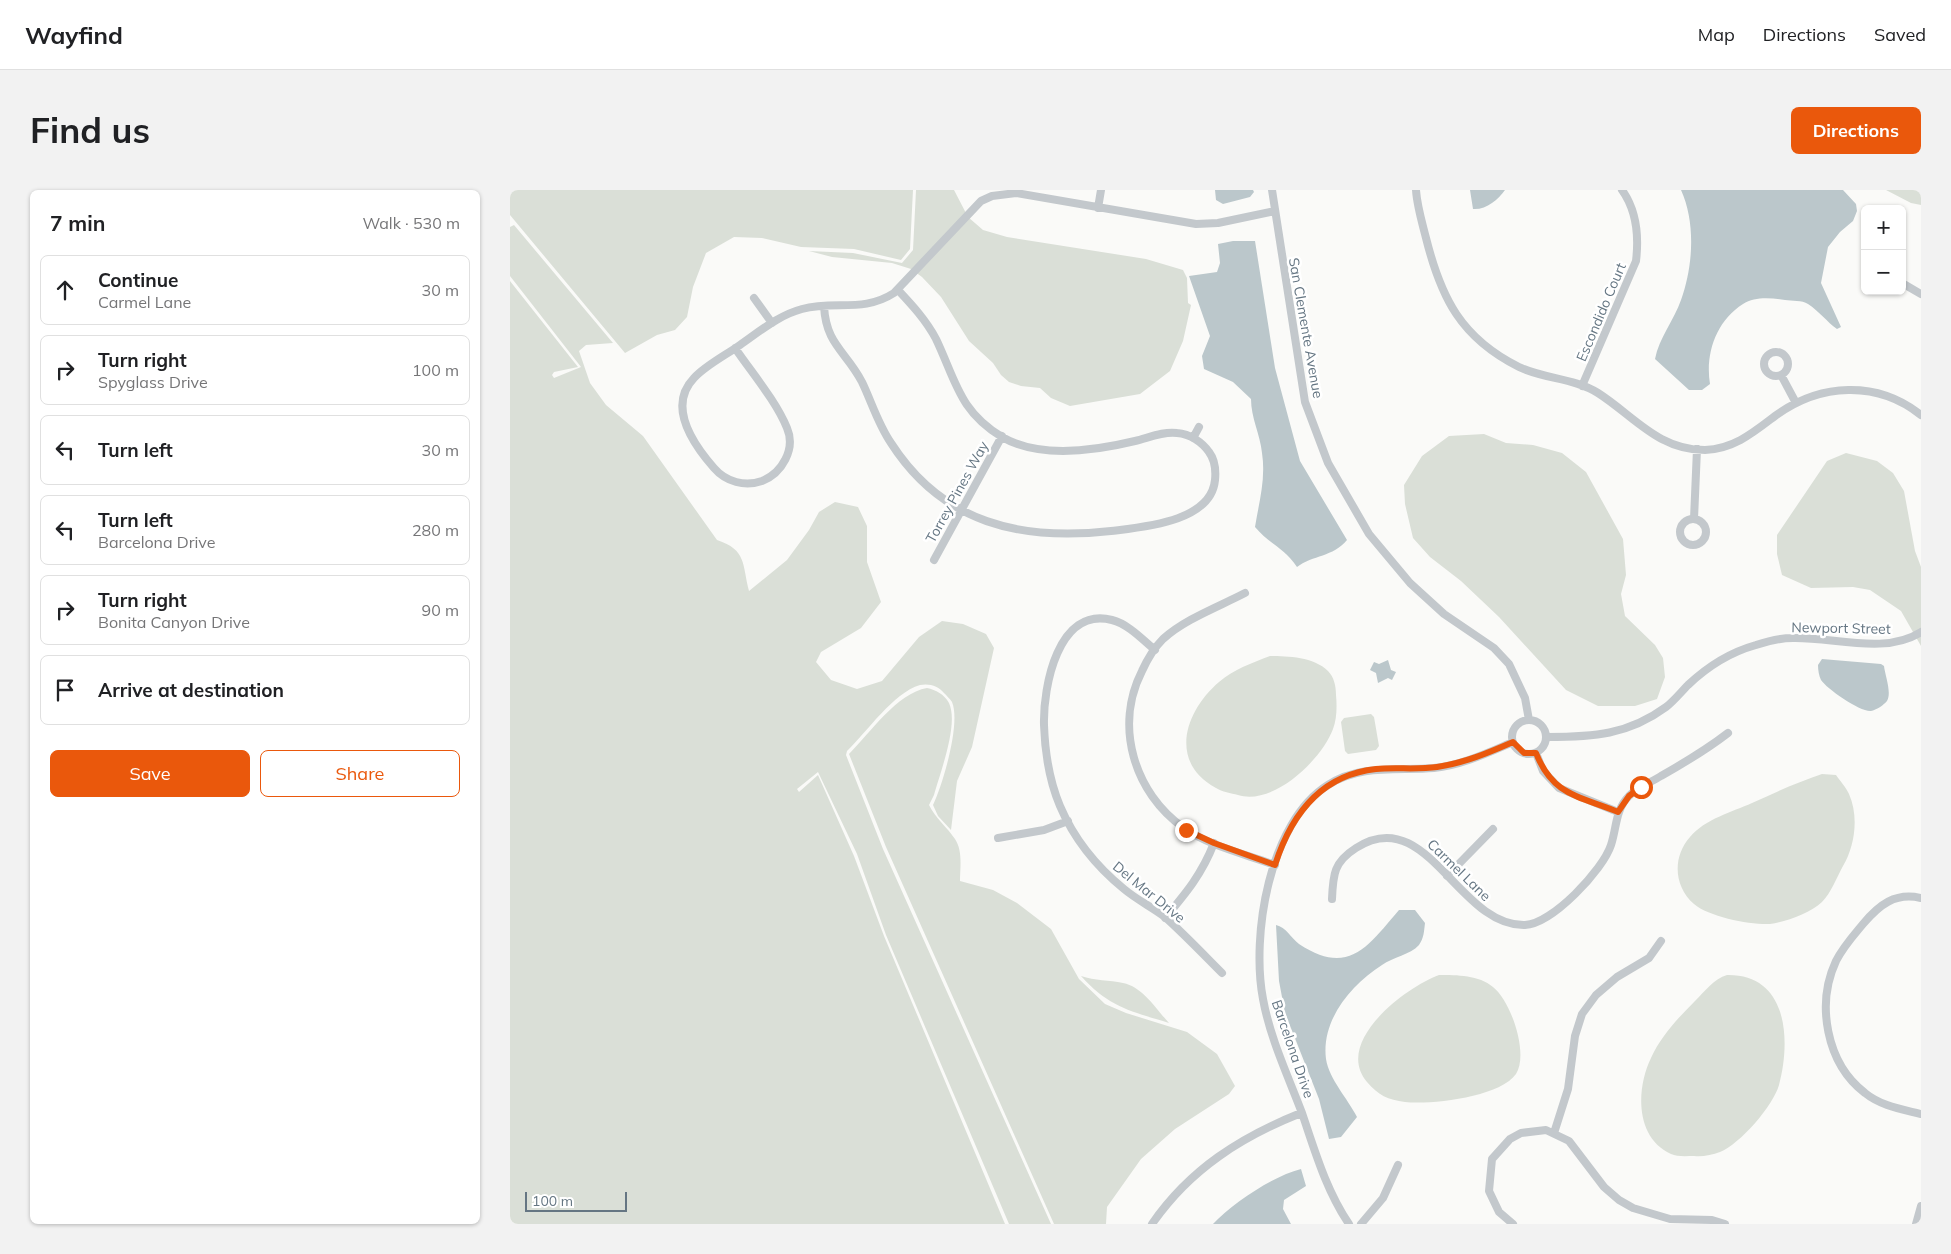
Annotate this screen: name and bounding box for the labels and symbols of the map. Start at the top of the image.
street label: San Clemente Avenue [1285,256,1327,400]
street label: Escondido Court [1572,260,1630,364]
street label: Torrey Pines Way [922,438,993,546]
street label: Newport Street [1791,618,1891,638]
route start [1630,776,1653,799]
route end [1175,819,1198,842]
street label: Carmel Lane [1423,835,1495,905]
street label: Del Mar Drive [1109,857,1189,927]
street label: Barcelona Drive [1268,998,1318,1100]
scale bar [525,1189,628,1212]

